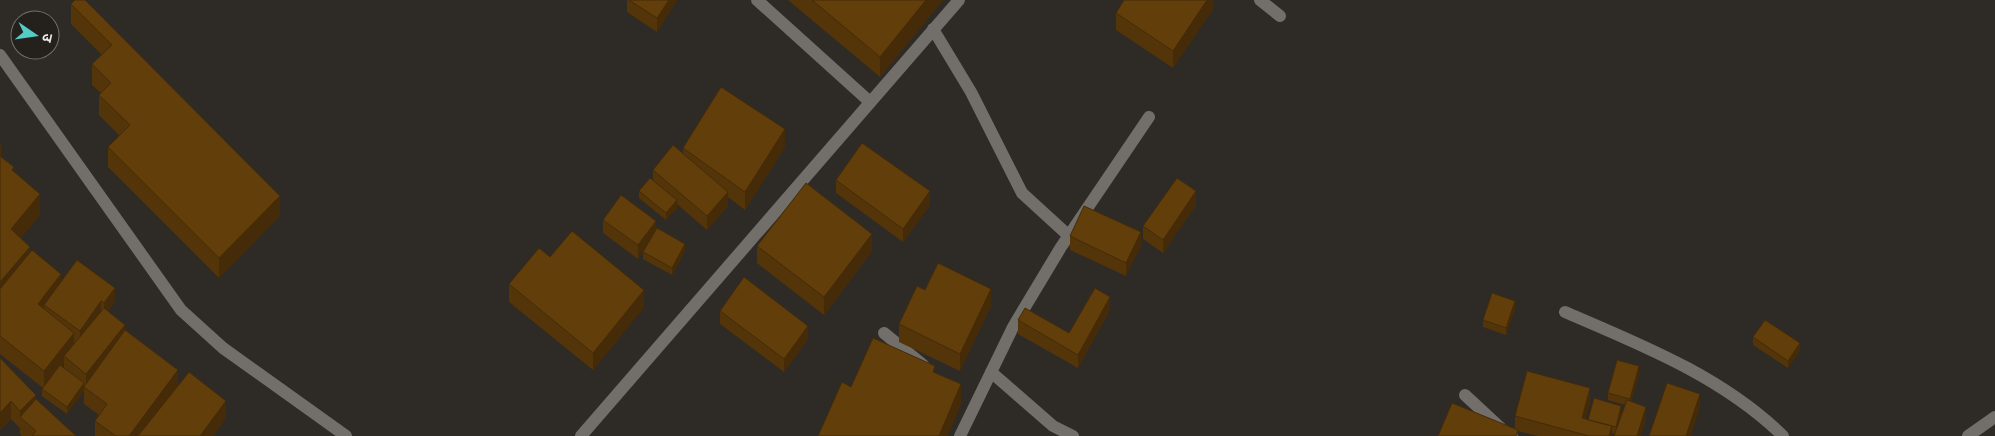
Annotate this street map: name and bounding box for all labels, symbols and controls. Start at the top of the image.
north arrow [10,10,60,60]
text: उ [36,31,57,45]

